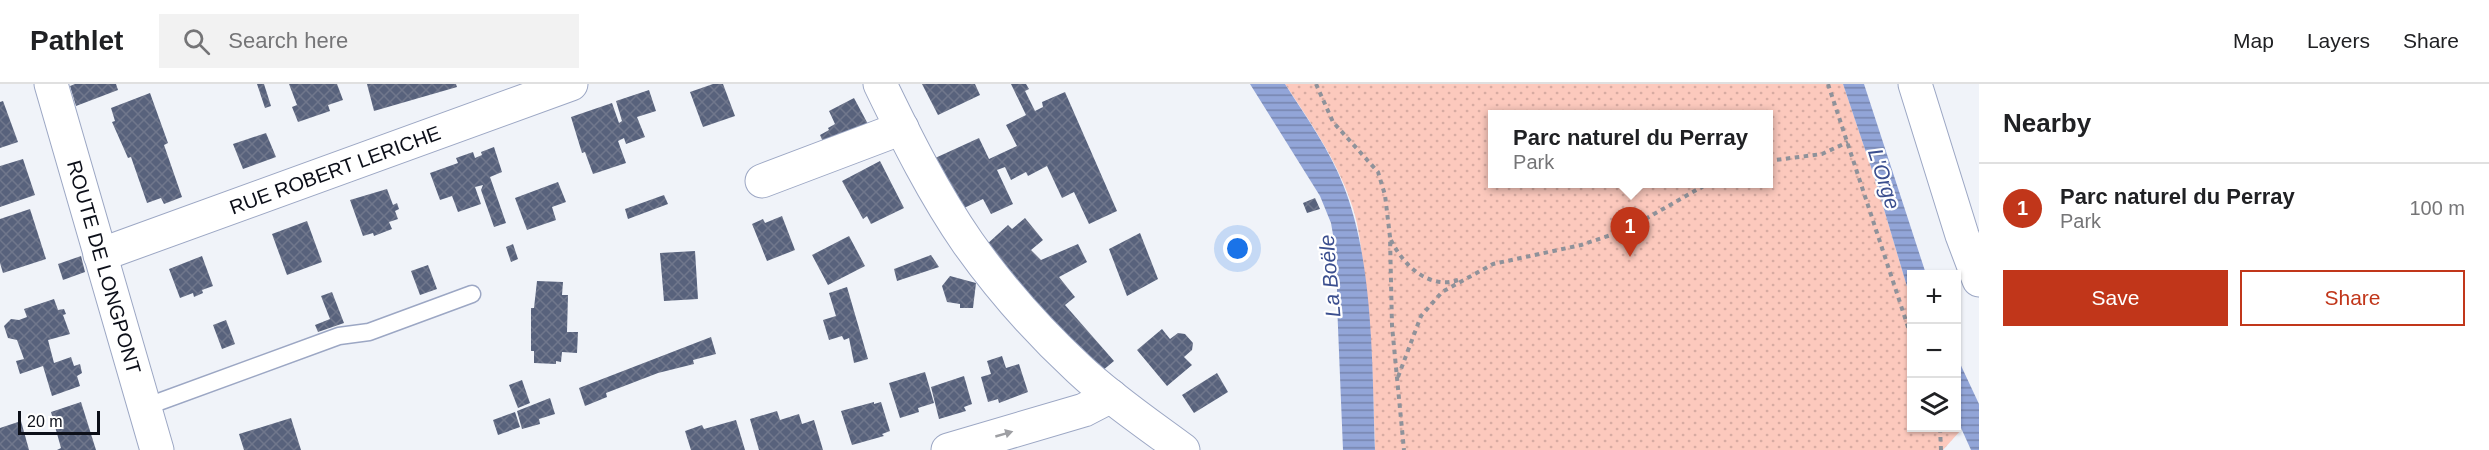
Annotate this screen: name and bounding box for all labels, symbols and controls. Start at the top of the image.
search box [159,14,579,68]
text: Pathlet [30,25,123,56]
icon: search [180,25,213,58]
text: Search here [228,28,348,53]
text: Map [2233,29,2274,52]
text: Layers [2307,29,2370,52]
text: Share [2403,29,2459,52]
text: Nearby [2003,108,2091,138]
popup [1488,110,1773,188]
street label: RUE ROBERT LERICHE [227,122,443,218]
text: Parc naturel du Perray [1513,125,1748,150]
water label: L'Orge [1864,146,1905,212]
text: Park [1513,151,1554,173]
street label: ROUTE DE LONGPONT [63,158,145,376]
text: Parc naturel du Perray [2060,184,2295,209]
text: 1 [2017,197,2028,219]
text: 100 m [2409,197,2465,219]
pin: 1 [1610,208,1650,257]
text: Park [2060,210,2101,232]
your location [1223,234,1252,263]
water label: La Boële [1314,234,1345,318]
map controls [1907,270,1961,432]
button: + [1907,270,1961,324]
button: Save [2003,270,2228,326]
button: Share [2240,270,2465,326]
button: − [1907,324,1961,378]
button: layers [1907,378,1961,432]
scale bar [18,408,100,436]
text: 20 m [27,413,63,430]
one-way arrow [995,429,1013,438]

